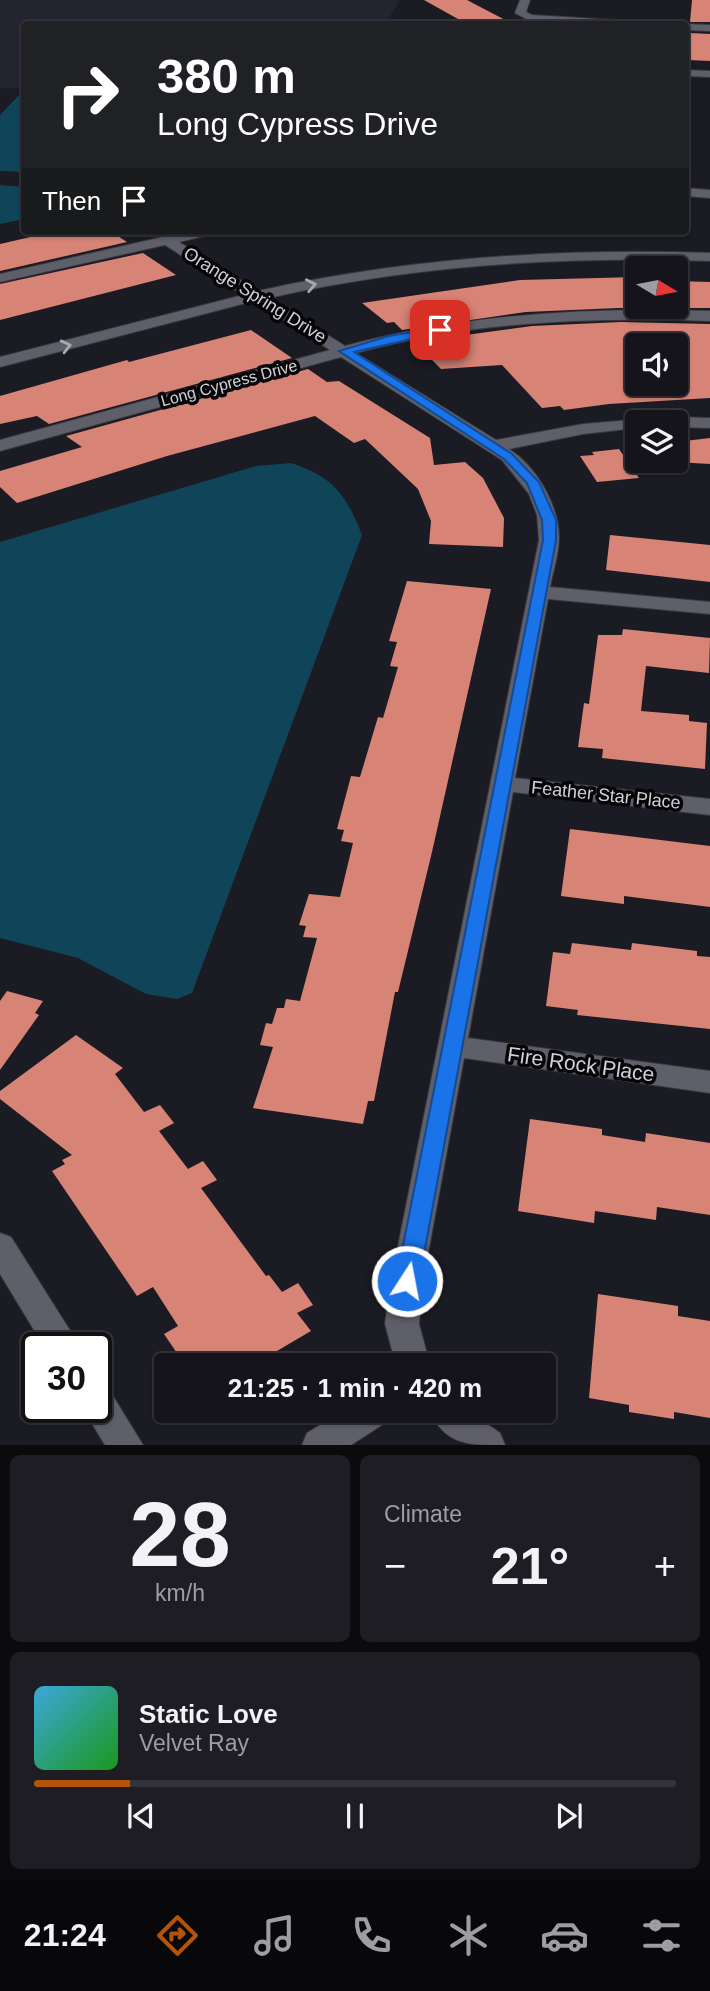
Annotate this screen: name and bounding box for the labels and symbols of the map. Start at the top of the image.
street label: Orange Spring Drive [180,243,330,347]
north arrow [625,256,688,318]
one-way arrow [305,278,317,293]
pin [410,300,470,360]
one-way arrow [60,340,72,354]
street label: Long Cypress Drive [159,357,299,409]
street label: Feather Star Place [530,777,682,813]
street label: Fire Rock Place [506,1042,656,1086]
position arrow [370,1244,444,1318]
speed limit sign: 30 [21,1332,112,1423]

